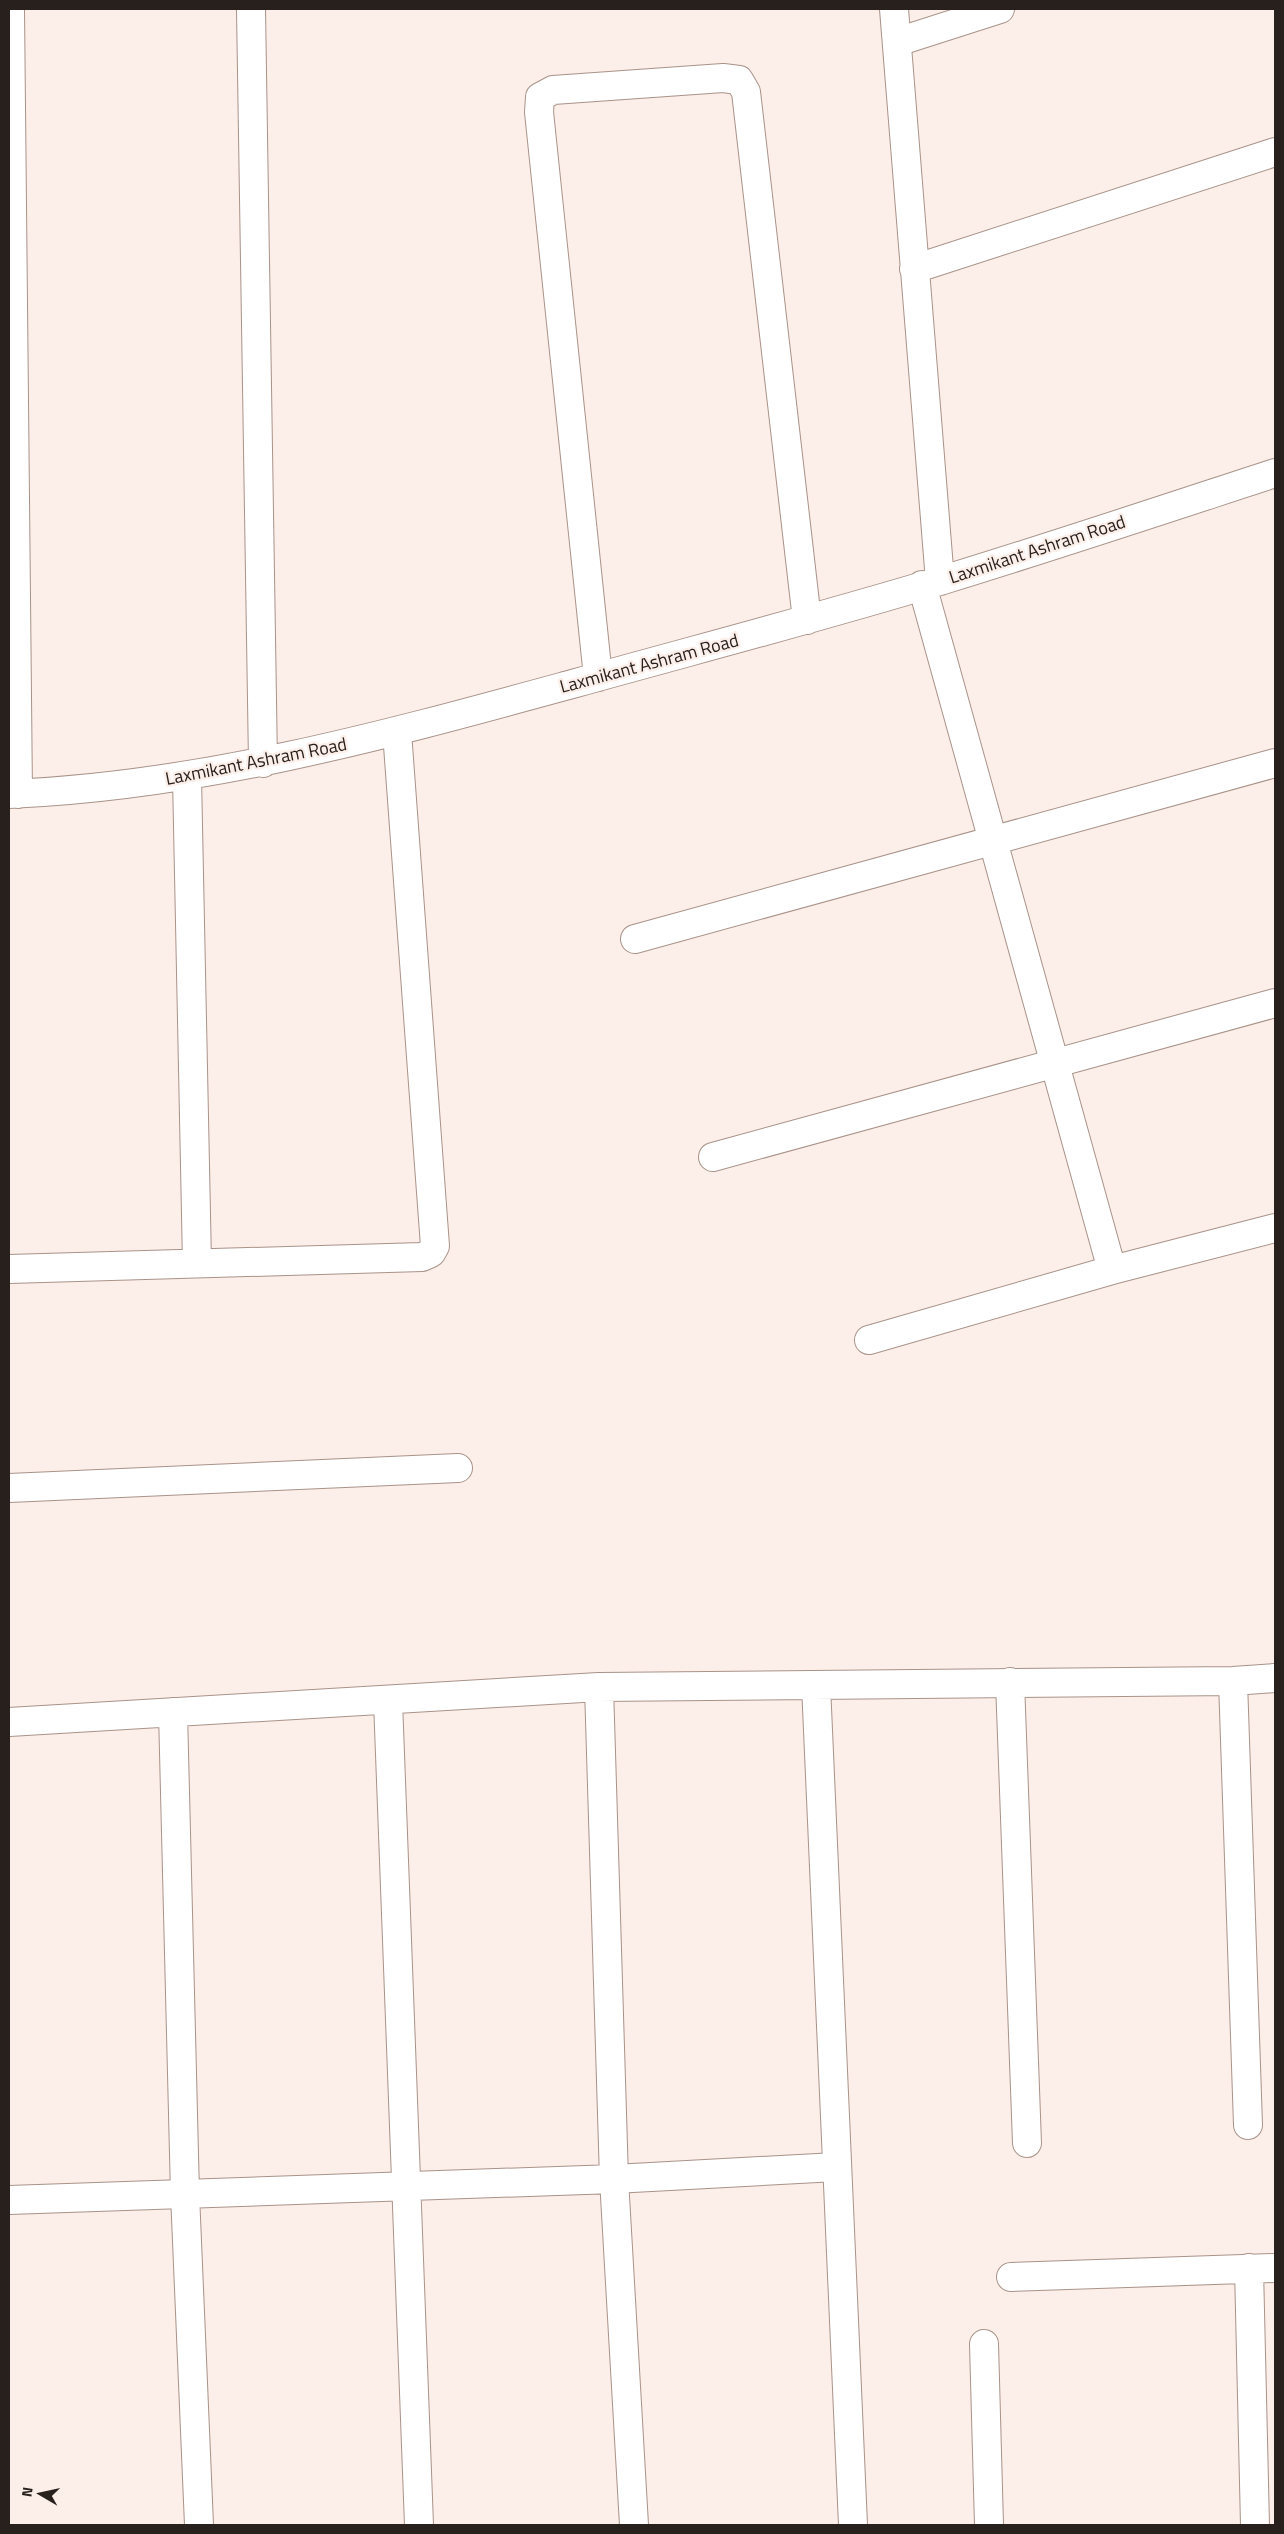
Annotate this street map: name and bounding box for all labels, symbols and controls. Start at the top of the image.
street label: Laxmikant Ashram Road [945,508,1129,590]
street label: Laxmikant Ashram Road [557,626,741,700]
street label: Laxmikant Ashram Road [163,730,349,792]
north arrow [15,2469,65,2519]
text: N [16,2485,38,2498]

